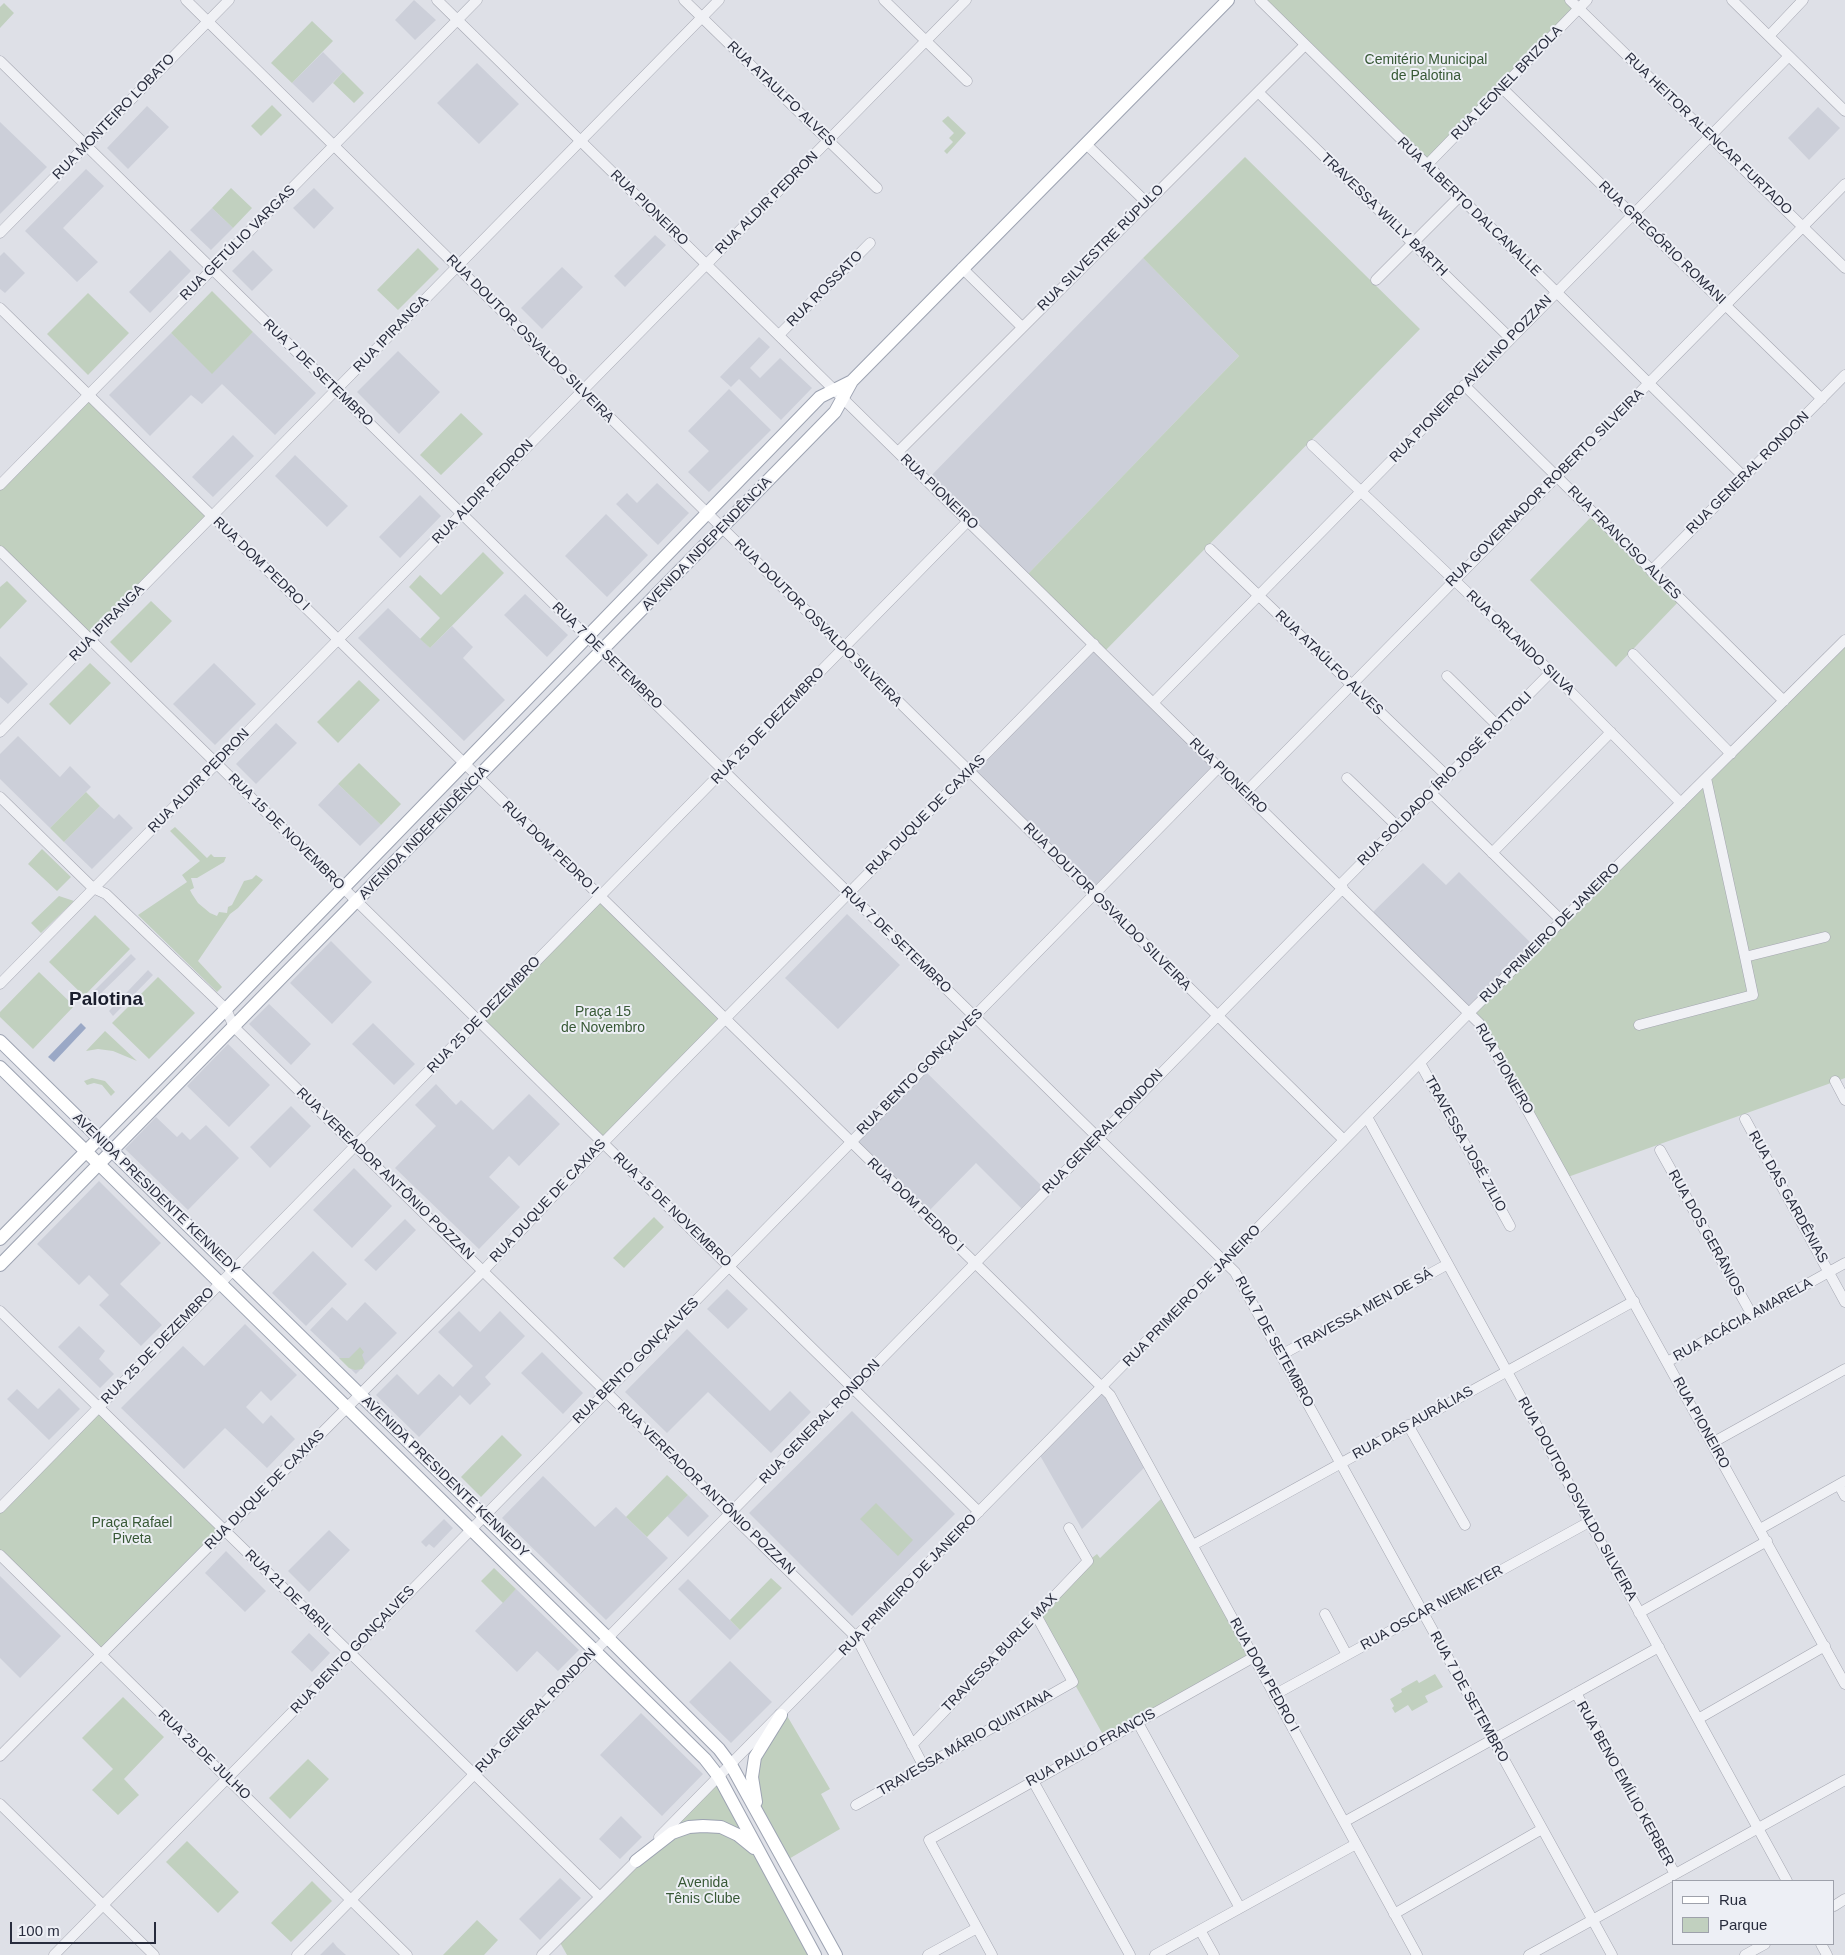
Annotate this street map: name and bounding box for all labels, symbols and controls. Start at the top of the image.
street label: RUA LEONEL BRIZOLA [1448,22,1566,144]
street label: RUA ATAULFO ALVES [723,38,839,150]
street label: RUA HEITOR ALENCAR FURTADO [1621,49,1795,219]
street label: RUA MONTEIRO LOBATO [50,51,178,183]
park label: Cemitério Municipal de Palotina [1365,52,1487,84]
street label: RUA ALBERTO DALCANALLE [1394,134,1544,280]
street label: RUA ALDIR PEDRON [712,148,822,258]
street label: TRAVESSA WILLY BARTH [1317,150,1451,280]
street label: RUA PIONEIRO [607,167,691,249]
street label: RUA GREGÓRIO ROMANI [1595,178,1729,308]
street label: RUA SILVESTRE RÚPULO [1034,181,1168,315]
street label: RUA GETÚLIO VARGAS [177,182,299,304]
street label: RUA ROSSATO [783,247,867,331]
street label: RUA DOUTOR OSVALDO SILVEIRA [443,252,617,426]
street label: RUA IPIRANGA [350,292,432,376]
street label: RUA PIONEIRO AVELINO POZZAN [1386,292,1556,466]
street label: RUA 7 DE SETEMBRO [259,316,377,430]
street label: RUA GOVERNADOR ROBERTO SILVEIRA [1443,386,1647,590]
street label: RUA GENERAL RONDON [1683,408,1813,538]
street label: RUA ALDIR PEDRON [429,436,537,548]
street label: RUA PIONEIRO [897,451,981,533]
street label: AVENIDA INDEPENDÊNCIA [639,474,775,614]
street label: RUA FRANCISO ALVES [1564,483,1684,603]
street label: RUA DOM PEDRO I [209,514,313,614]
street label: RUA DOUTOR OSVALDO SILVEIRA [731,536,905,710]
street label: RUA IPIRANGA [66,581,148,665]
street label: RUA ORLANDO SILVA [1462,587,1578,699]
street label: RUA 7 DE SETEMBRO [548,599,666,713]
street label: RUA ATAÚLFO ALVES [1271,607,1387,719]
street label: RUA 25 DE DEZEMBRO [708,664,828,788]
street label: RUA SOLDADO ÍRIO JOSÉ ROTTOLI [1354,688,1536,870]
street label: RUA ALDIR PEDRON [145,725,253,837]
street label: RUA PIONEIRO [1186,735,1270,817]
street label: RUA DUQUE DE CAXIAS [863,752,989,878]
street label: AVENIDA INDEPENDÊNCIA [356,763,492,903]
street label: RUA 15 DE NOVEMBRO [224,770,348,894]
street label: RUA DOM PEDRO I [498,798,602,898]
street label: RUA DOUTOR OSVALDO SILVEIRA [1020,820,1194,994]
street label: RUA PRIMEIRO DE JANEIRO [1477,860,1623,1006]
street label: RUA 7 DE SETEMBRO [837,883,955,997]
street label: RUA 25 DE DEZEMBRO [424,953,544,1077]
district label: Palotina [69,989,143,1011]
park label: Praça 15 de Novembro [561,1004,645,1036]
street label: RUA BENTO GONÇALVES [853,1005,987,1139]
street label: RUA PIONEIRO [1471,1021,1537,1117]
street label: RUA GENERAL RONDON [1039,1066,1167,1198]
street label: TRAVESSA JOSÉ ZILIO [1421,1073,1509,1215]
street label: RUA VEREADOR ANTÔNIO POZZAN [293,1084,477,1264]
street label: AVENIDA PRESIDENTE KENNEDY [69,1110,243,1278]
street label: RUA DAS GARDÊNIAS [1745,1128,1831,1266]
street label: RUA DUQUE DE CAXIAS [486,1136,610,1266]
street label: RUA 15 DE NOVEMBRO [609,1149,735,1271]
street label: RUA DOM PEDRO I [863,1155,967,1255]
street label: RUA DOS GERÂNIOS [1664,1167,1748,1299]
street label: RUA PRIMEIRO DE JANEIRO [1120,1222,1264,1370]
street label: TRAVESSA MEN DE SÁ [1292,1265,1436,1355]
street label: RUA 7 DE SETEMBRO [1231,1274,1317,1410]
street label: RUA ACÁCIA AMARELA [1671,1275,1815,1365]
street label: RUA 25 DE DEZEMBRO [98,1284,218,1408]
street label: RUA BENTO GONÇALVES [569,1294,703,1428]
street label: RUA GENERAL RONDON [756,1356,884,1488]
street label: RUA PIONEIRO [1669,1374,1733,1472]
street label: RUA DAS AURÁLIAS [1350,1383,1476,1463]
street label: AVENIDA PRESIDENTE KENNEDY [358,1393,532,1561]
street label: RUA DOUTOR OSVALDO SILVEIRA [1514,1394,1640,1604]
street label: RUA VEREADOR ANTÔNIO POZZAN [614,1399,798,1579]
street label: RUA DUQUE DE CAXIAS [202,1427,328,1553]
street label: RUA PRIMEIRO DE JANEIRO [836,1511,980,1659]
park label: Praça Rafael Piveta [92,1515,172,1548]
street label: RUA 21 DE ABRIL [241,1546,337,1640]
street label: RUA OSCAR NIEMEYER [1358,1562,1506,1654]
street label: RUA BENTO GONÇALVES [287,1583,419,1717]
street label: TRAVESSA BURLE MAX [939,1590,1061,1716]
street label: RUA DOM PEDRO I [1226,1615,1302,1735]
street label: RUA 7 DE SETEMBRO [1426,1629,1512,1765]
street label: RUA GENERAL RONDON [472,1645,600,1777]
street label: TRAVESSA MÁRIO QUINTANA [875,1686,1055,1800]
street label: RUA BENO EMÍLIO KERBER [1573,1699,1677,1869]
street label: RUA PAULO FRANCIS [1023,1705,1159,1791]
street label: RUA 25 DE JULHO [154,1707,254,1803]
park label: Avenida Tênis Clube [666,1875,740,1908]
legend [1672,1880,1835,1945]
text: Rua [1719,1891,1747,1908]
scale bar [12,1912,159,1944]
text: Parque [1719,1916,1767,1933]
text: 100 m [18,1922,60,1939]

